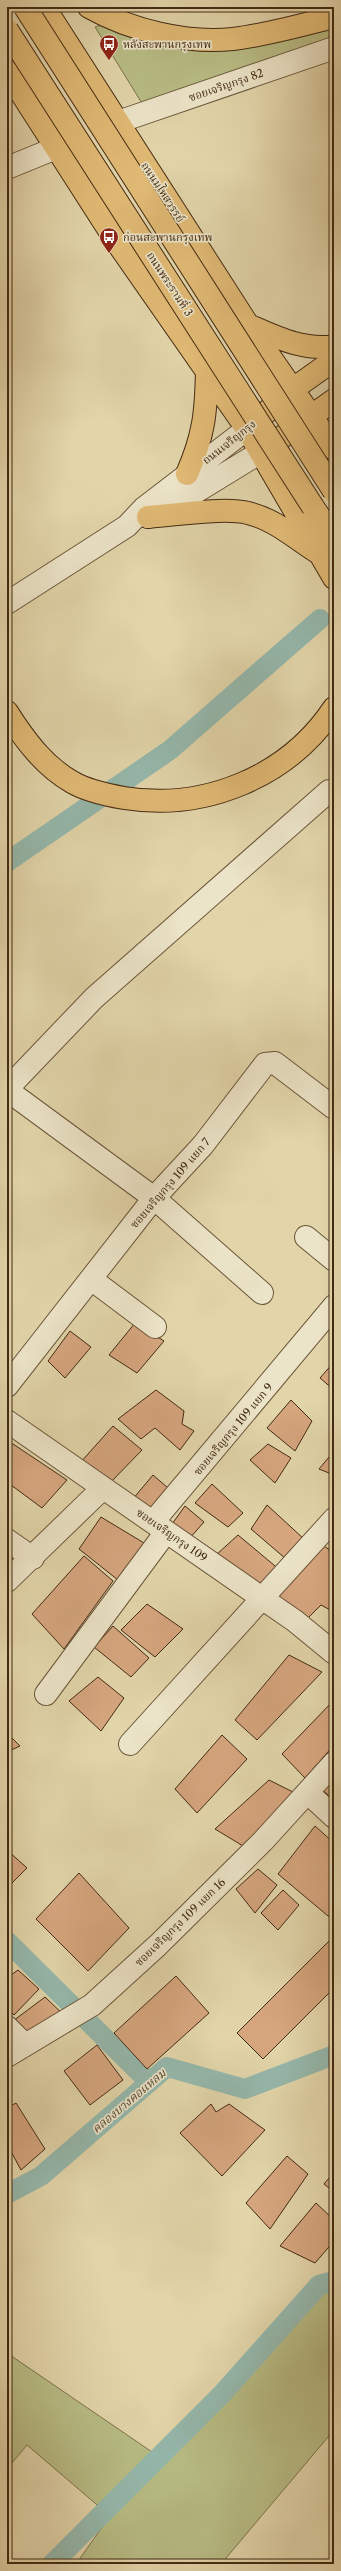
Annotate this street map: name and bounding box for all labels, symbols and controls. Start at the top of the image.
bus stop icon: หลังสะพานกรุงเทพ [98,33,120,61]
place label: หลังสะพานกรุงเทพ [123,37,211,52]
street label: ซอยเจริญกรุง 82 [187,66,266,105]
street label: ถนนมไหสวรรย์ [138,159,188,225]
bus stop icon: ก่อนสะพานกรุงเทพ [98,226,120,254]
place label: ก่อนสะพานกรุงเทพ [123,230,213,245]
street label: ถนนพระรามที่ 3 [144,249,197,319]
street label: ถนนเจริญกรุง [199,417,259,468]
street label: ซอยเจริญกรุง 109 แยก 7 [127,1135,214,1232]
street label: ซอยเจริญกรุง 109 แยก 9 [190,1380,276,1479]
street label: ซอยเจริญกรุง 109 [133,1505,210,1565]
street label: ซอยเจริญกรุง 109 แยก 16 [132,1875,229,1970]
water label: คลองบางคอแหลม [89,2065,170,2136]

